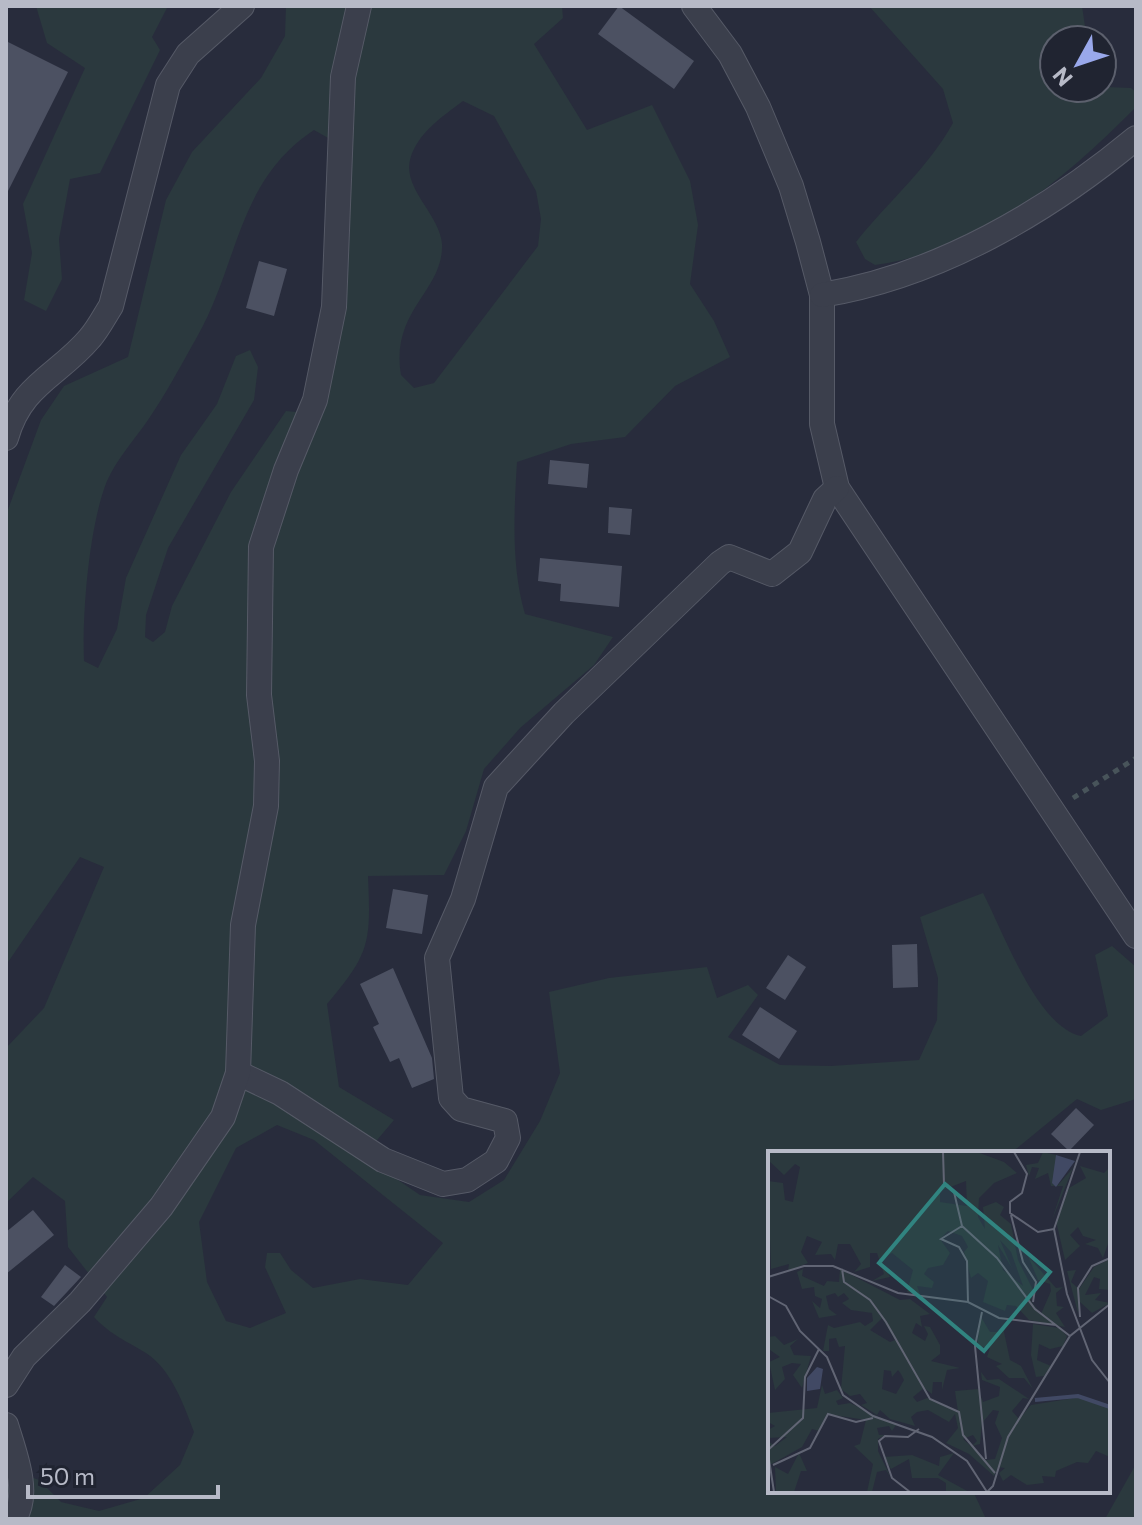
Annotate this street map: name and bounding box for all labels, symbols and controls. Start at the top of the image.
north arrow [1038,24,1118,104]
text: N [1047,62,1078,92]
inset map [768,1151,1110,1493]
scale bar [28,1449,218,1499]
text: 50 m [40,1461,95,1490]

